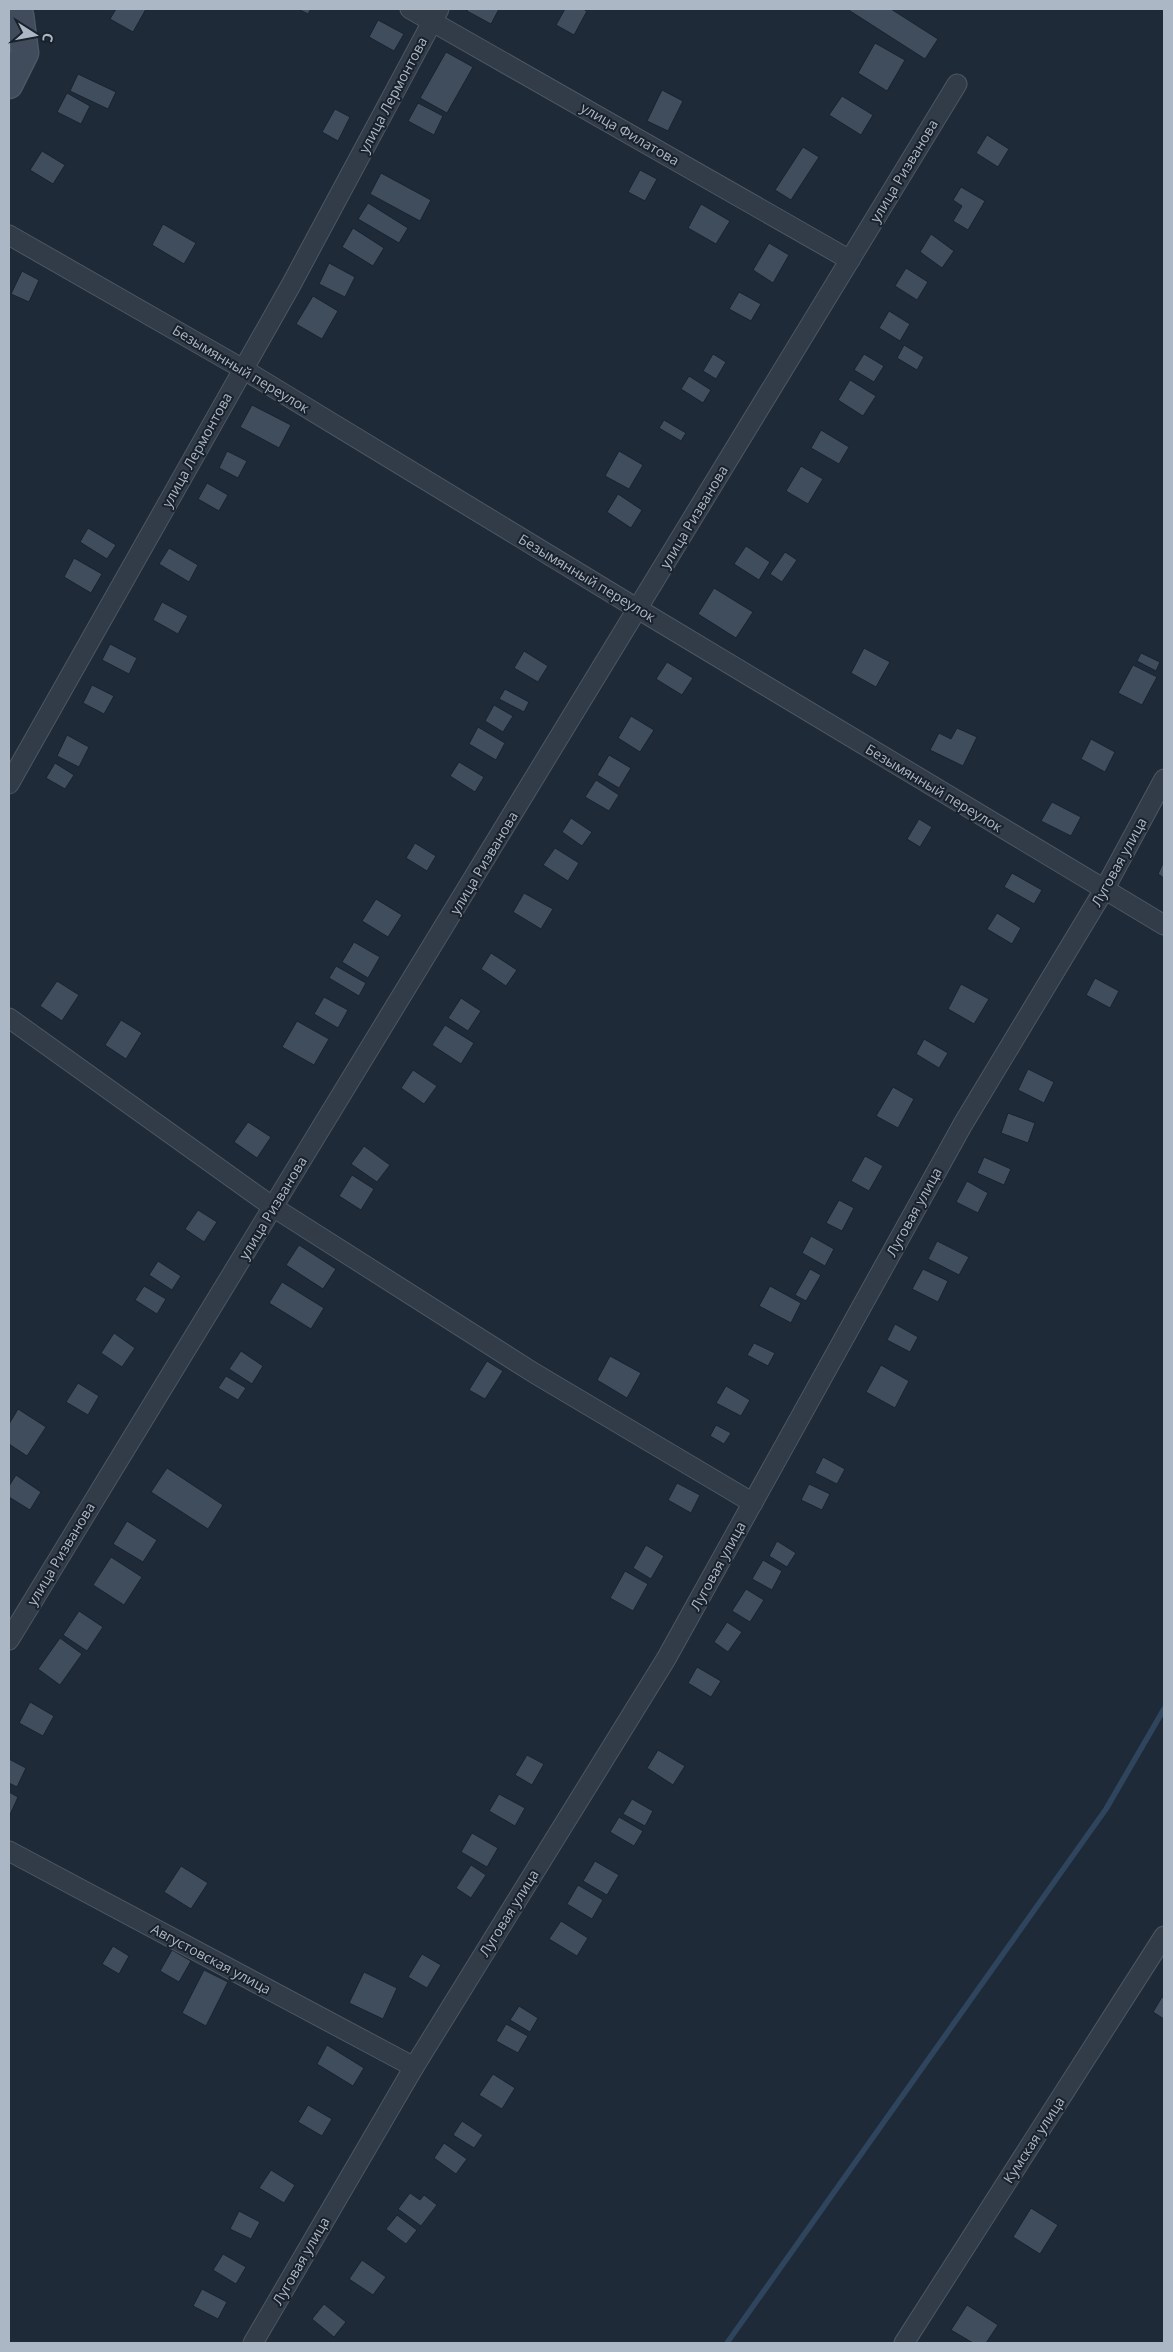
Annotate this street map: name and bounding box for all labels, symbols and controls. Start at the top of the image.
north arrow [10,10,60,60]
text: С [38,31,58,44]
street label: улица Лермонтова [354,33,431,156]
street label: улица Филатова [578,98,683,169]
street label: улица Ризванова [865,116,942,226]
street label: Безымянный переулок [169,320,314,417]
street label: улица Лермонтова [157,389,236,511]
street label: улица Ризванова [655,462,732,572]
street label: Безымянный переулок [515,529,660,626]
street label: Безымянный переулок [862,739,1007,836]
street label: улица Ризванова [445,808,522,918]
street label: Луговая улица [1086,814,1151,910]
street label: улица Ризванова [234,1153,311,1263]
street label: Луговая улица [881,1164,946,1260]
street label: улица Ризванова [22,1499,99,1609]
street label: Луговая улица [685,1518,750,1614]
street label: Луговая улица [474,1866,543,1960]
street label: Августовская улица [148,1919,275,1998]
street label: Кумская улица [999,2093,1069,2187]
street label: Луговая улица [268,2213,334,2308]

